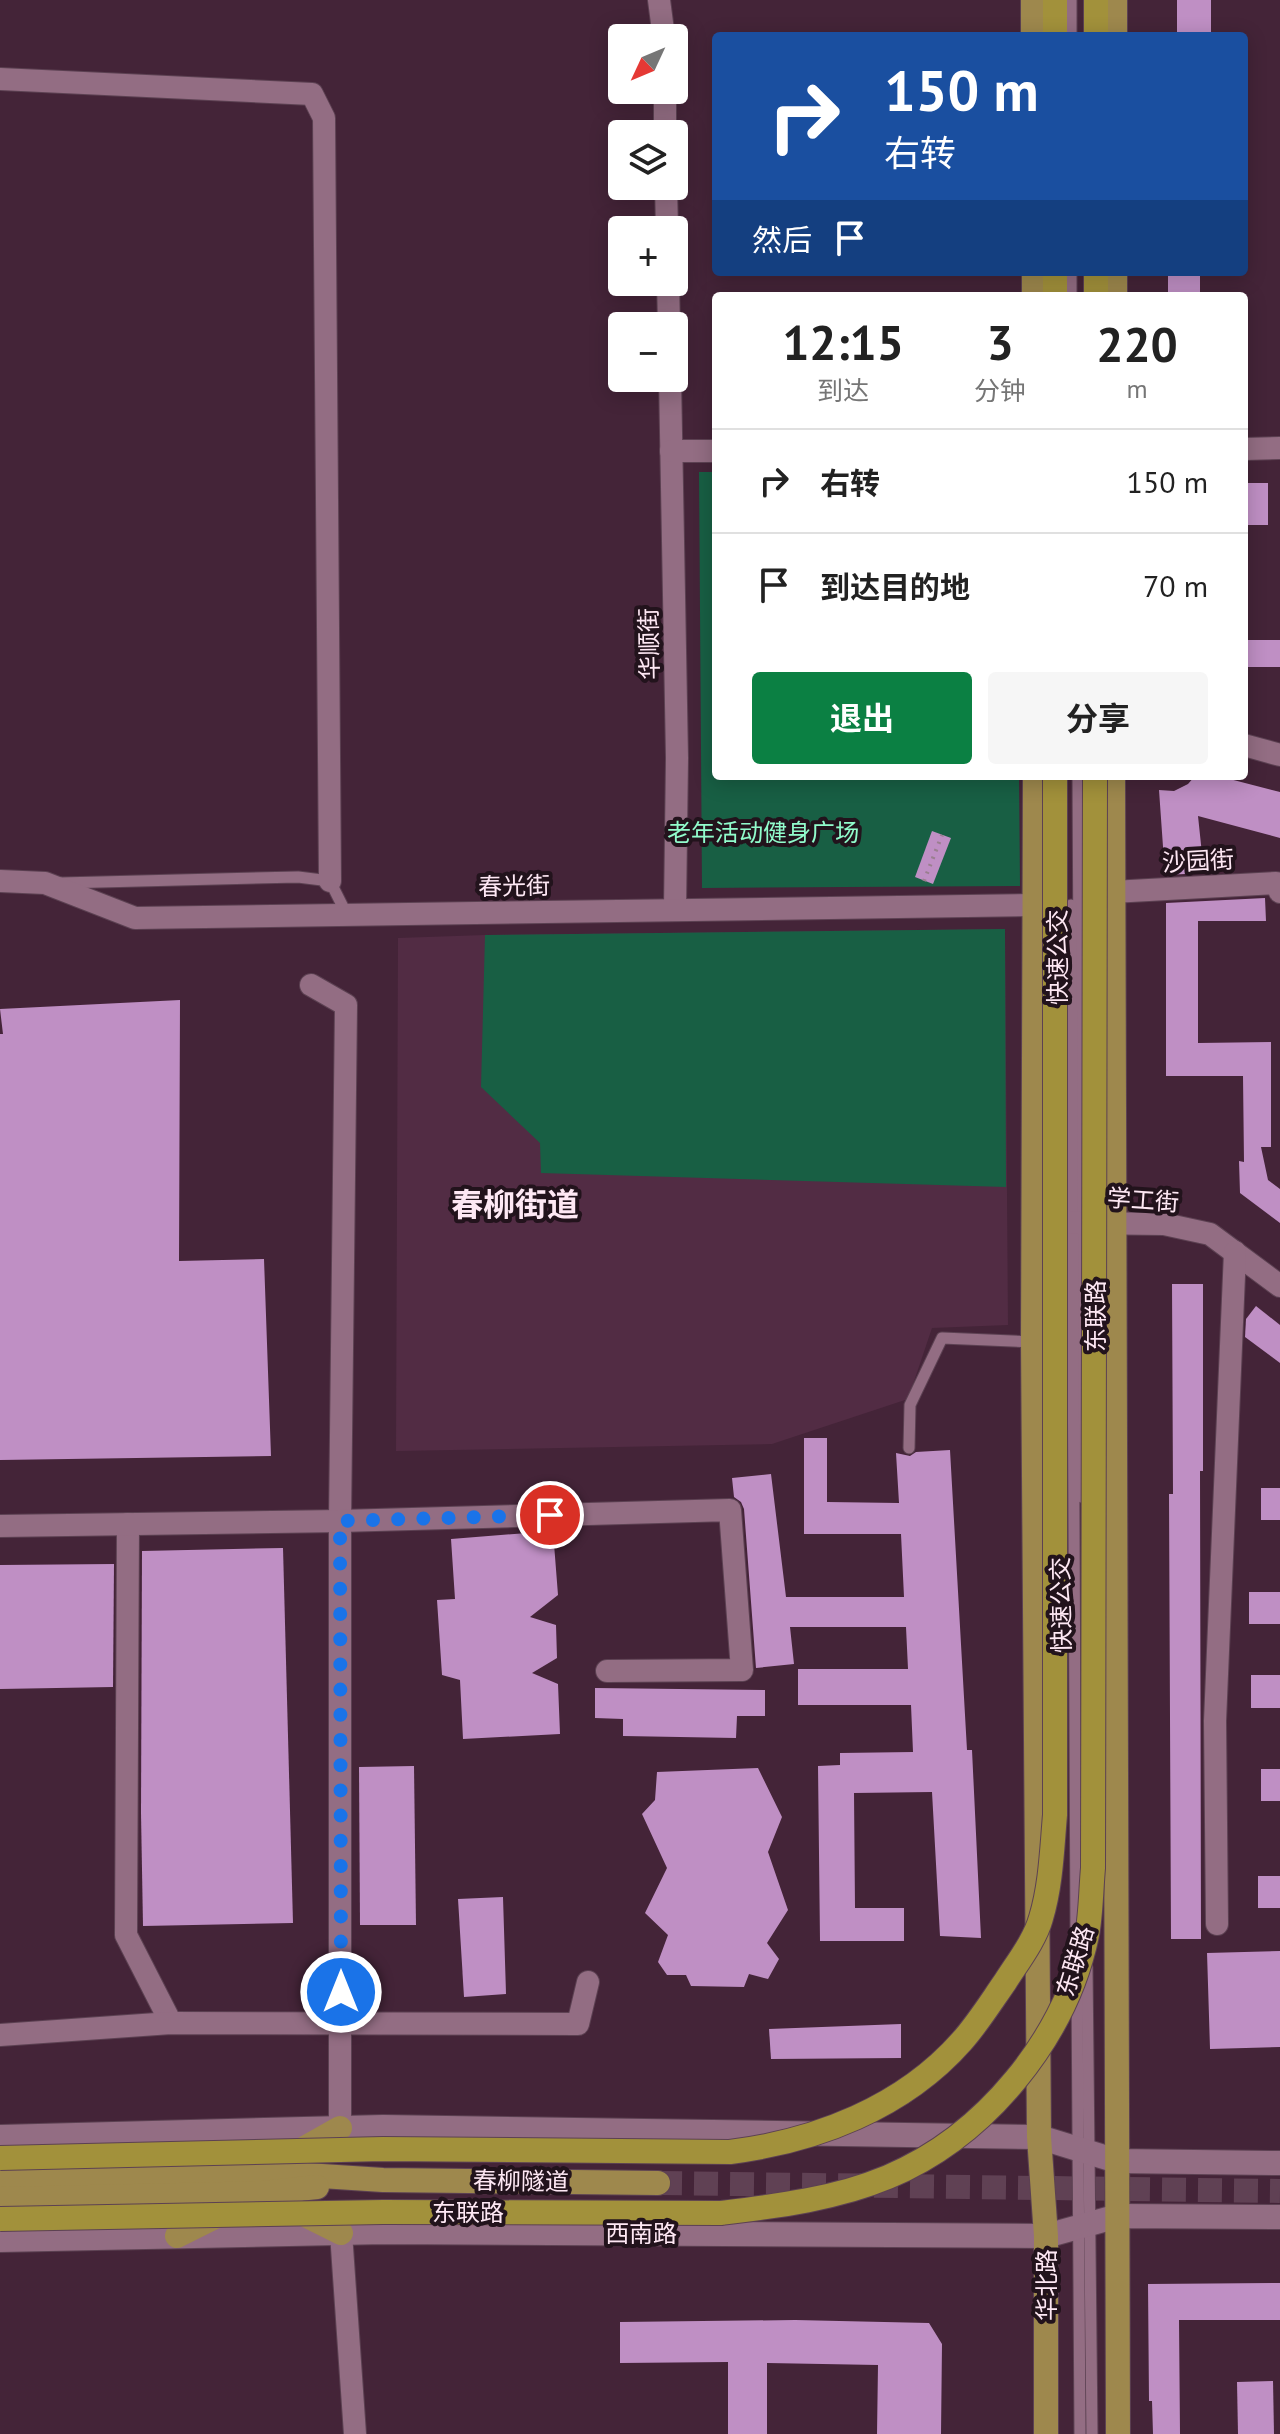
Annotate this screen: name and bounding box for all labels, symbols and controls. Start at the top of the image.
north arrow [608,24,688,104]
map controls [608,24,688,392]
text: 150 m [884,54,1039,126]
icon: right [752,64,856,168]
button: layers [608,120,688,200]
text: 右转 [884,129,956,176]
button: + [608,216,688,296]
icon: arrive [828,216,872,260]
text: 然后 [752,220,812,259]
text: 12:15 [782,311,904,373]
text: 3 [986,311,1014,373]
button: − [608,312,688,392]
text: 220 [1096,313,1178,375]
text: m [1126,372,1148,405]
text: 到达 [817,374,869,407]
text: 分钟 [974,374,1026,407]
icon: right [752,459,796,503]
text: 150 m [1127,462,1208,501]
text: 右转 [820,463,880,502]
icon: arrive [752,563,796,607]
text: 70 m [1143,566,1208,605]
text: 到达目的地 [820,567,970,606]
street label: 华顺街 [633,608,665,680]
button: 退出 [752,672,972,764]
button: 分享 [988,672,1208,764]
park label: 老年活动健身广场 [667,817,859,848]
street label: 沙园街 [1161,844,1235,878]
street label: 春光街 [478,870,550,902]
street label: 快速公交 [1042,909,1073,1005]
street label: 学工街 [1106,1182,1180,1218]
district label: 春柳街道 [451,1183,579,1225]
street label: 东联路 [1080,1280,1111,1352]
pin [516,1481,584,1549]
icon: arrive [528,1493,572,1537]
street label: 快速公交 [1045,1557,1077,1653]
street label: 东联路 [1050,1922,1100,2000]
position arrow [299,1950,383,2034]
street label: 春柳隧道 [473,2165,569,2197]
street label: 东联路 [432,2197,504,2228]
street label: 西南路 [605,2218,677,2249]
street label: 华北路 [1031,2249,1062,2321]

